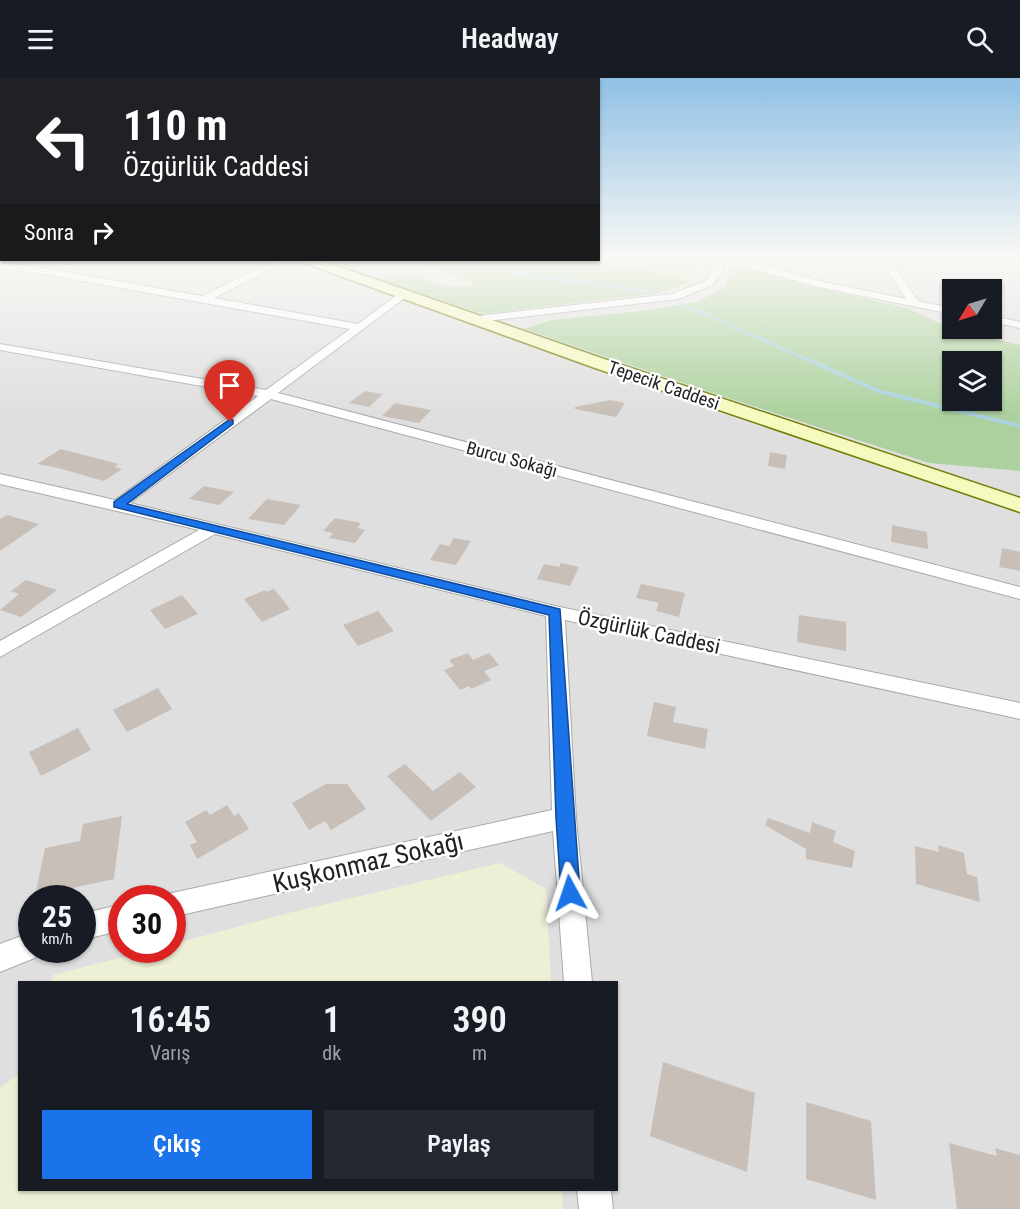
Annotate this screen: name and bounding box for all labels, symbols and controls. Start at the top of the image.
icon: menu [24,23,57,56]
text: Headway [461,23,559,55]
icon: search [963,23,996,56]
text: 110 m [123,101,228,150]
icon: left [24,102,102,180]
text: Özgürlük Caddesi [123,151,309,183]
icon: right [86,216,119,249]
text: Sonra [24,220,74,245]
north arrow [942,279,1002,339]
map controls [942,279,1002,411]
button: layers [942,351,1002,411]
street label: Tepecik Caddesi [606,356,722,414]
pin [204,360,255,422]
icon: arrive [213,369,246,402]
street label: Burcu Sokağı [464,437,560,481]
street label: Özgürlük Caddesi [576,605,722,659]
street label: Kuşkonmaz Sokağı [270,825,466,899]
position arrow [538,861,602,925]
speed limit sign: 30 [108,885,186,963]
text: 25 [42,899,72,934]
text: km/h [42,930,72,948]
text: 16:45 [129,999,211,1041]
text: 1 [323,999,341,1041]
text: 390 [452,999,507,1041]
text: Varış [150,1041,190,1065]
text: dk [322,1041,341,1065]
text: m [472,1041,487,1065]
button: Çıkış [42,1110,312,1179]
button: Paylaş [324,1110,594,1179]

